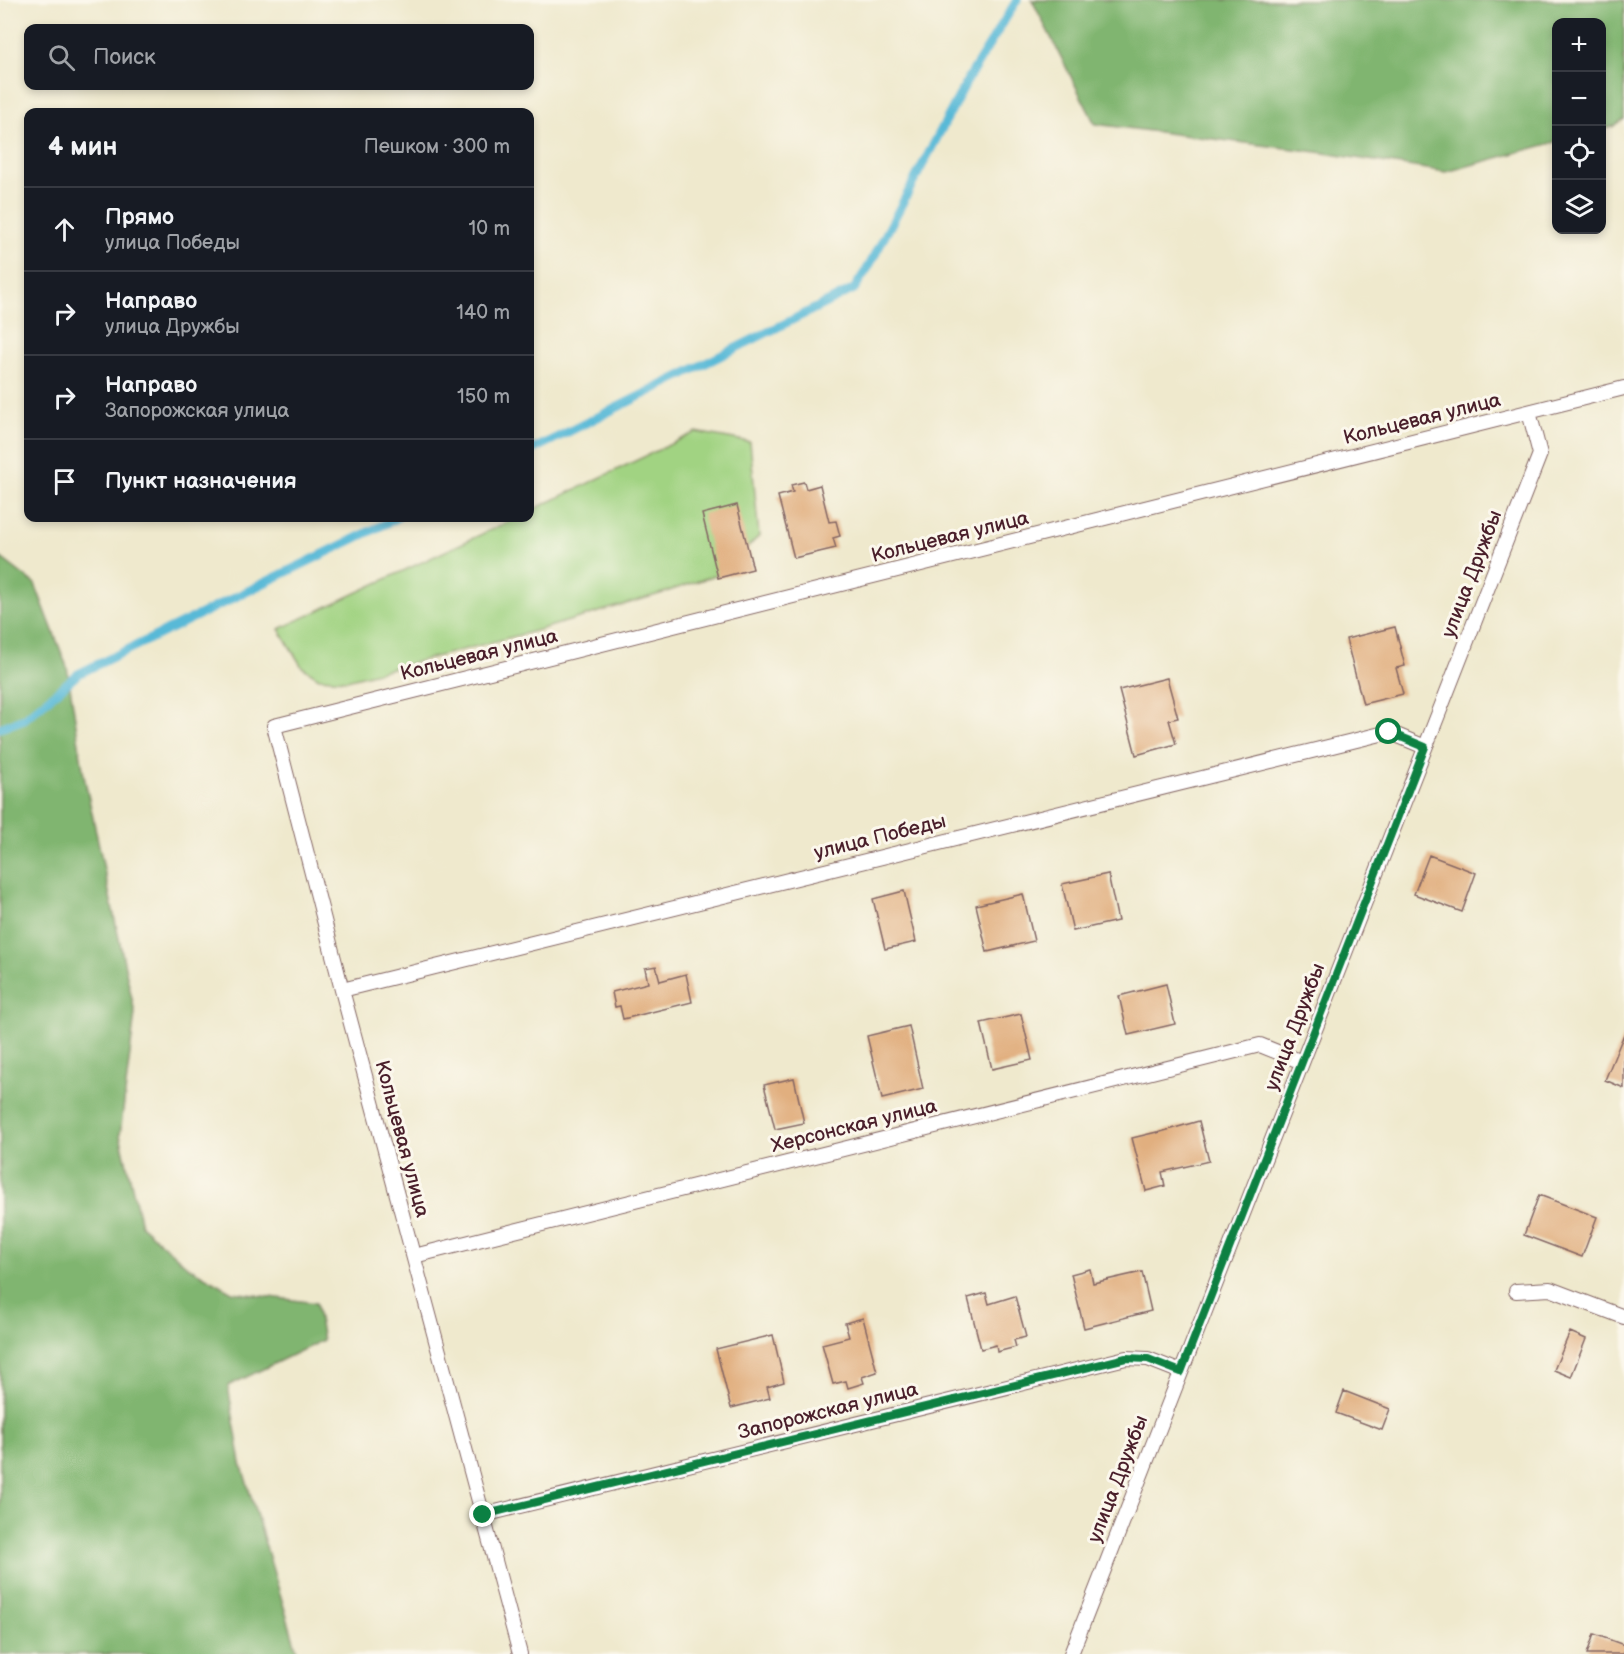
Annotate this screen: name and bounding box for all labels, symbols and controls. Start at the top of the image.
map controls [1552,18,1606,234]
button: + [1552,18,1606,72]
search box [24,24,534,90]
icon: search [45,41,78,74]
text: Поиск [93,44,156,71]
button: − [1552,72,1606,126]
button: locate [1552,126,1606,180]
text: 4 мин [48,132,117,163]
text: Пешком · 300 m [364,135,510,159]
button: layers [1552,180,1606,234]
text: Прямо [105,204,174,231]
icon: ahead [48,213,81,246]
text: 10 m [469,217,510,241]
text: улица Победы [105,231,240,255]
text: Направо [105,288,197,315]
icon: right [48,297,81,330]
text: 140 m [456,301,510,325]
text: улица Дружбы [105,315,240,339]
text: Направо [105,372,197,399]
icon: right [48,381,81,414]
text: 150 m [457,385,510,409]
street label: Кольцевая улица [1341,388,1503,450]
text: Запорожская улица [105,399,289,423]
icon: arrive [48,465,81,498]
text: Пункт назначения [105,468,297,495]
street label: Кольцевая улица [869,506,1031,568]
street label: улица Дружбы [1437,507,1507,641]
street label: Кольцевая улица [398,624,560,686]
route start [1375,718,1401,744]
street label: улица Победы [812,809,948,865]
street label: улица Дружбы [1260,960,1330,1094]
street label: Кольцевая улица [370,1058,435,1220]
street label: Херсонская улица [769,1094,939,1158]
street label: Запорожская улица [736,1377,920,1445]
street label: улица Дружбы [1083,1412,1153,1546]
route end [469,1501,495,1527]

